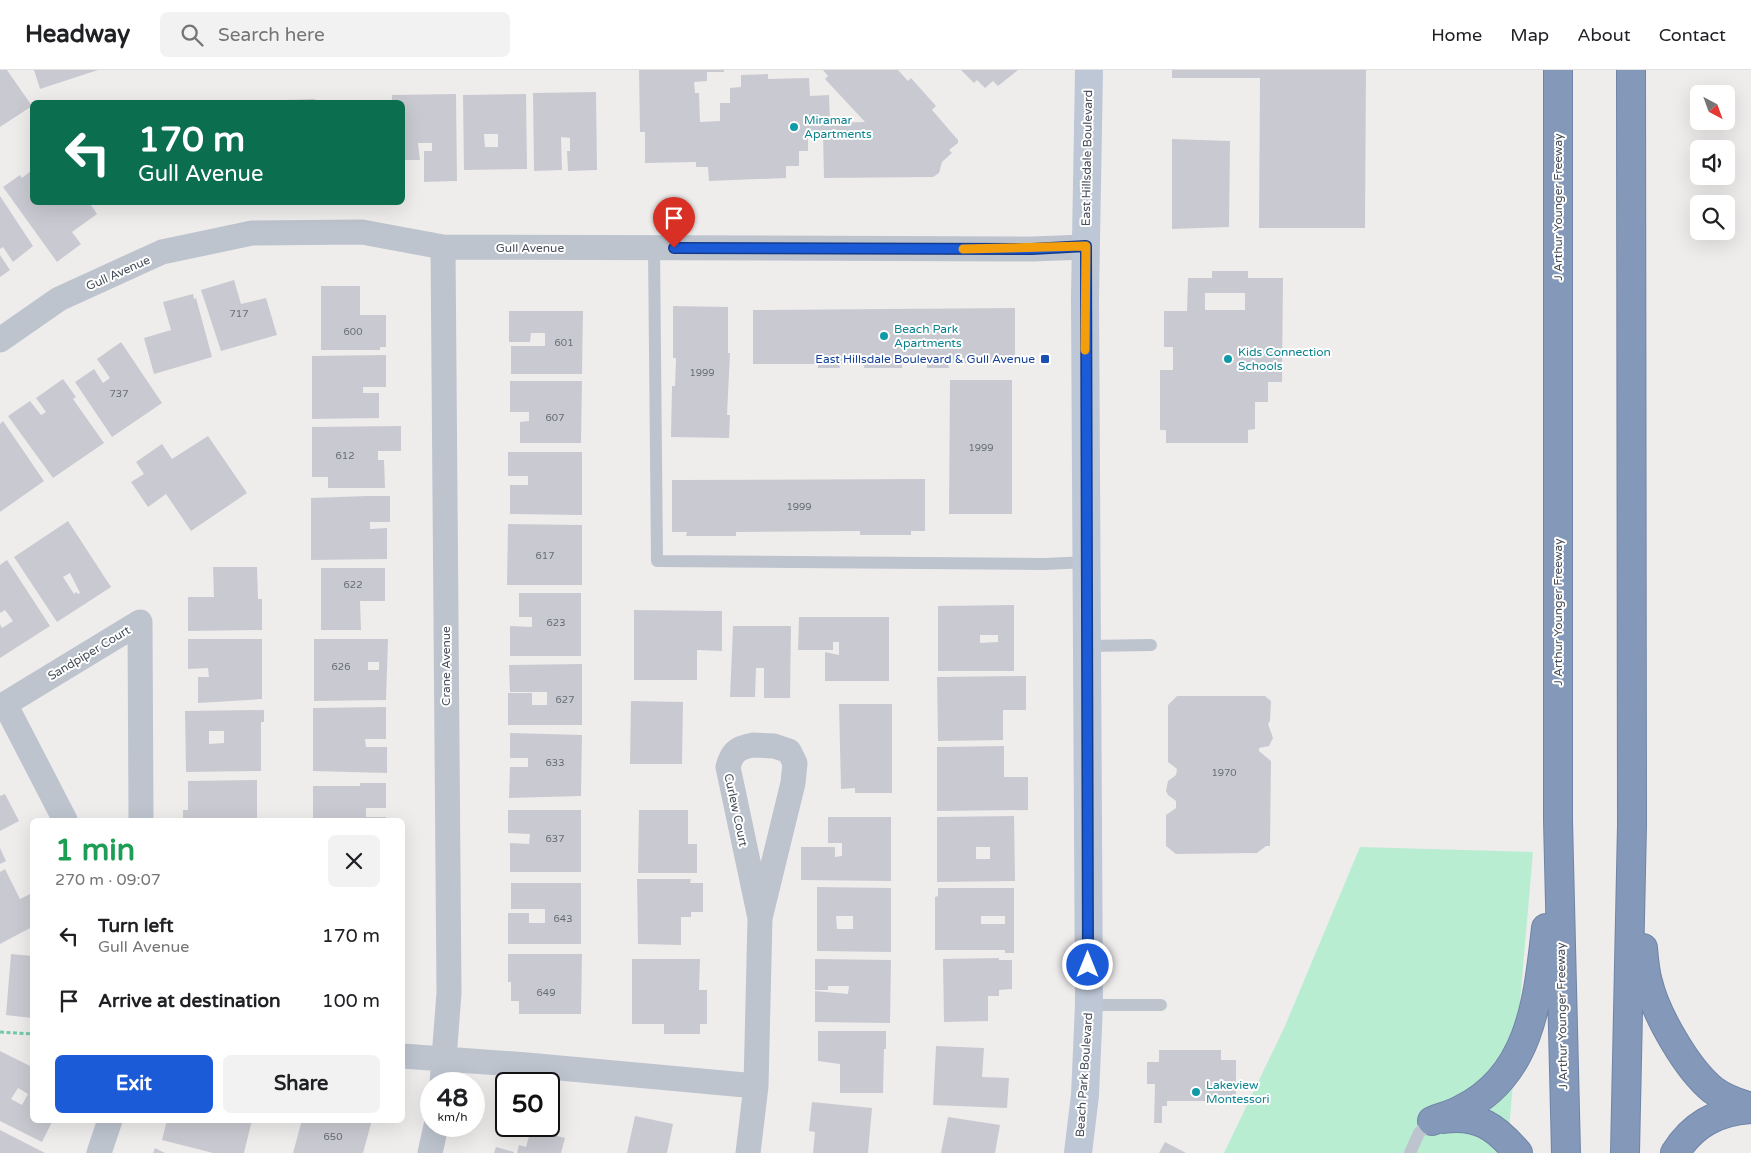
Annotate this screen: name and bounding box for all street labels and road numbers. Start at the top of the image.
street label: East Hillsdale Boulevard [1079,90,1095,226]
street label: J Arthur Younger Freeway [1551,133,1565,281]
street label: Gull Avenue [496,241,564,255]
street label: Gull Avenue [84,253,152,293]
street label: J Arthur Younger Freeway [1551,538,1565,686]
street label: Sandpiper Court [45,623,133,683]
street label: Crane Avenue [439,626,453,706]
street label: Curlew Court [721,772,751,848]
street label: J Arthur Younger Freeway [1554,942,1570,1090]
street label: Beach Park Boulevard [1073,1012,1095,1138]

